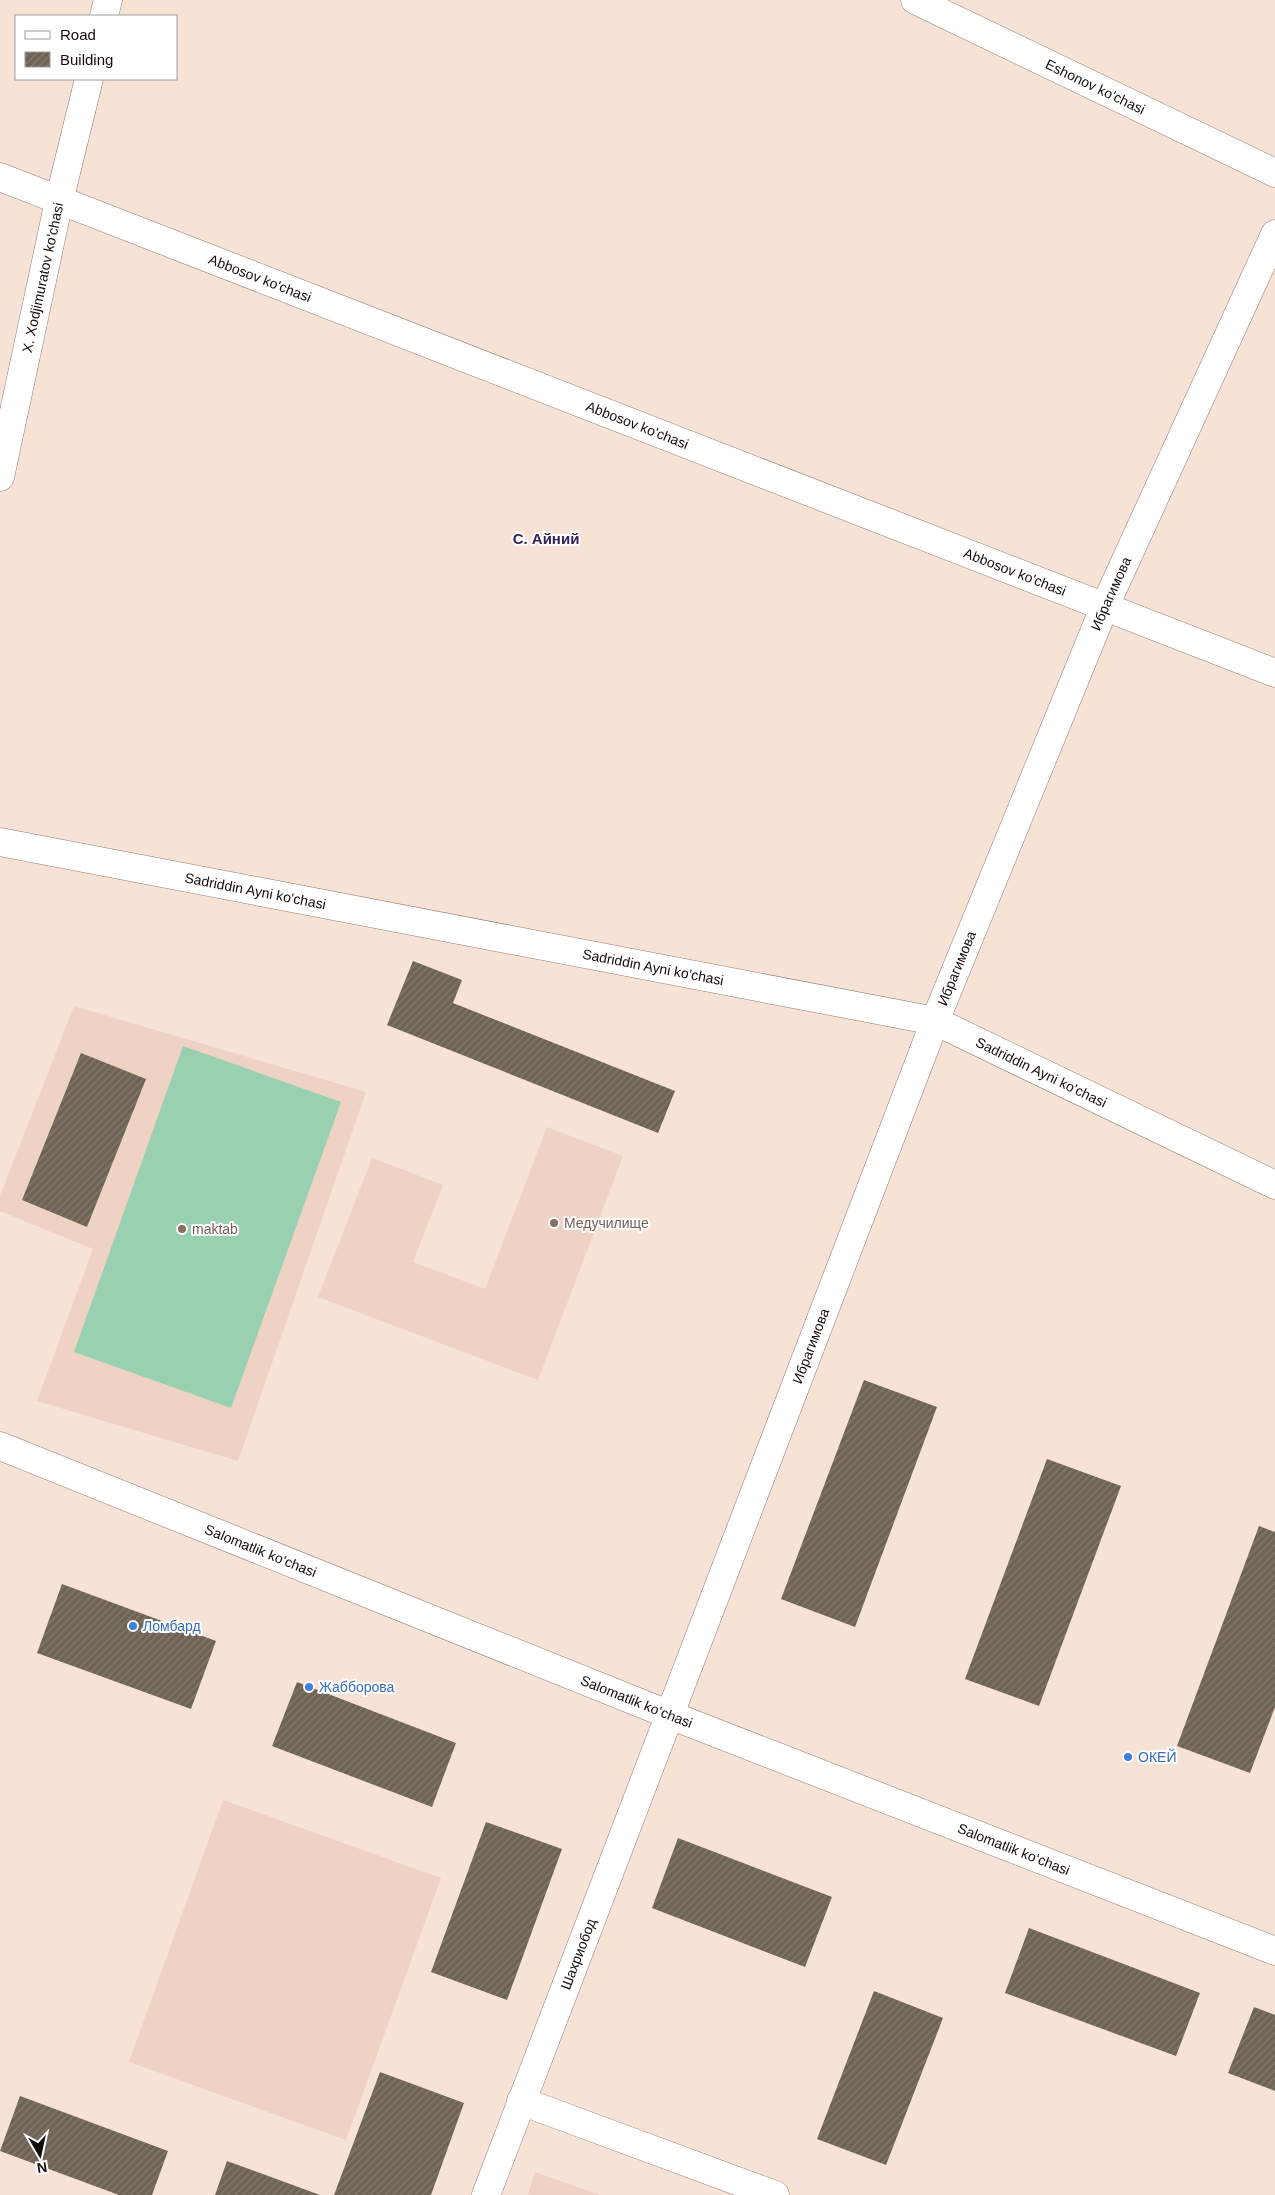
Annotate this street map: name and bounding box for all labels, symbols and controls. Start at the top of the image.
legend [15,15,178,80]
text: Road [60,26,96,43]
text: Building [60,51,113,68]
street label: Eshonov ko'chasi [1043,56,1148,117]
street label: X. Xodjimuratov ko'chasi [19,201,66,354]
street label: Abbosov ko'chasi [207,251,314,305]
street label: Abbosov ko'chasi [584,398,691,452]
district label: С. Айний [513,530,579,547]
street label: Abbosov ko'chasi [961,545,1068,599]
street label: Ибрагимова [1088,554,1134,633]
street label: Sadriddin Ayni ko'chasi [183,870,327,912]
street label: Ибрагимова [934,928,979,1008]
street label: Sadriddin Ayni ko'chasi [581,946,725,988]
street label: Sadriddin Ayni ko'chasi [973,1034,1109,1111]
place label: Медучилище [564,1215,649,1231]
marker: Медучилище [548,1217,560,1229]
place label: maktab [192,1221,238,1237]
marker: maktab [176,1223,188,1235]
street label: Ибрагимова [789,1306,832,1386]
street label: Salomatlik ko‘chasi [202,1521,319,1580]
place label: Ломбард [143,1618,201,1634]
marker: Ломбард [127,1620,139,1632]
street label: Salomatlik ko‘chasi [578,1672,695,1731]
place label: Жабборова [319,1679,395,1695]
marker: Жабборова [303,1681,315,1693]
place label: ОКЕЙ [1138,1748,1176,1765]
marker: ОКЕЙ [1122,1751,1134,1763]
street label: Salomatlik ko‘chasi [955,1820,1072,1878]
street label: Шахриобод [557,1916,599,1992]
north arrow [15,2130,65,2180]
text: N [36,2159,48,2177]

